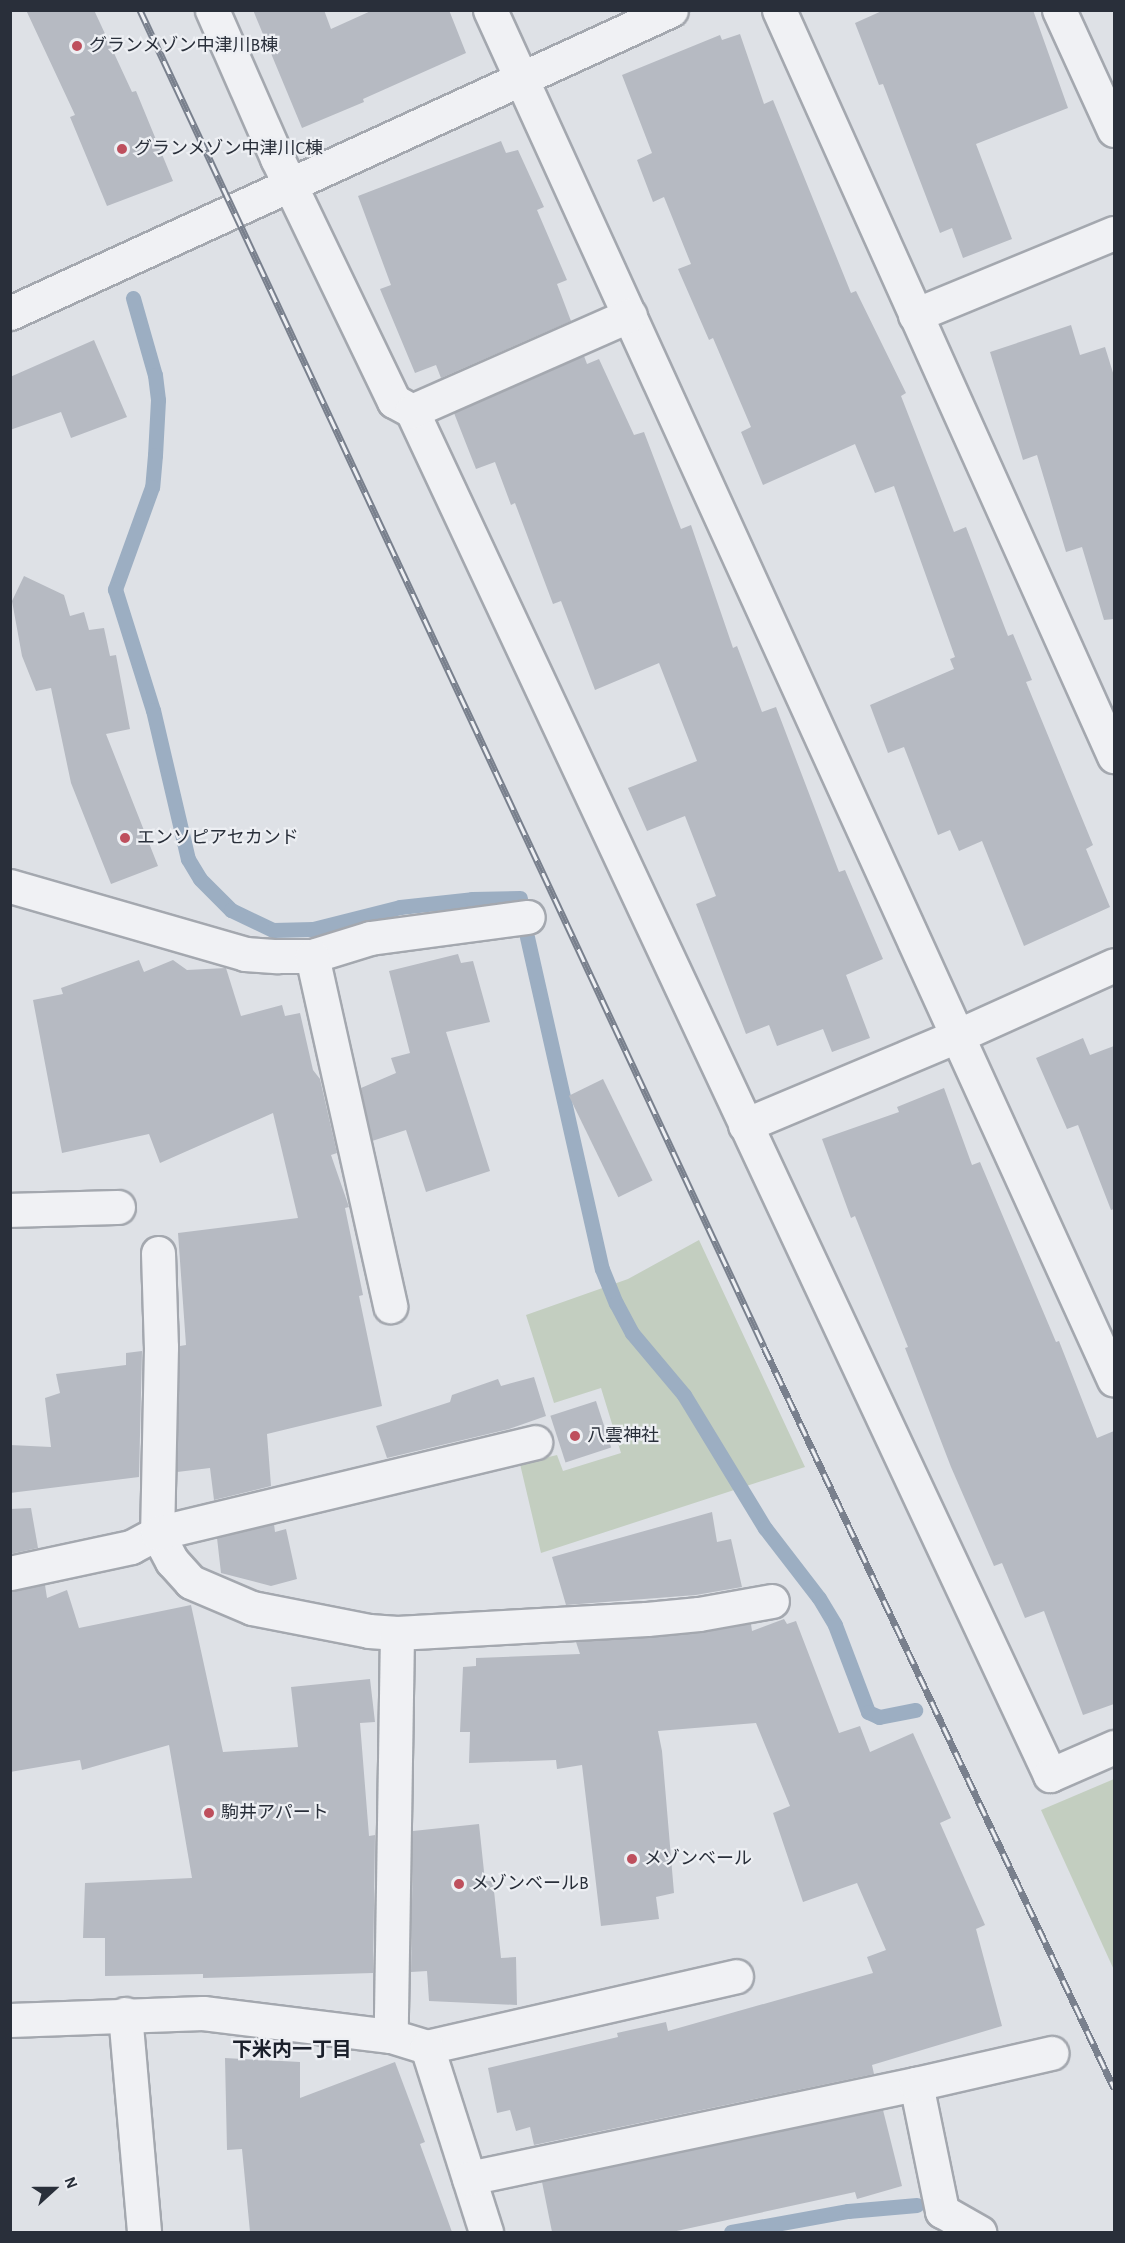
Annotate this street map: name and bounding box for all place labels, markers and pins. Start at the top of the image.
place label: グランメゾン中津川B棟 [89,35,279,57]
marker: グランメゾン中津川B棟 [70,39,84,53]
place label: グランメゾン中津川C棟 [134,138,323,160]
marker: グランメゾン中津川C棟 [115,142,129,156]
place label: エンソピアセカンド [137,827,299,849]
marker: エンソピアセカンド [118,831,132,845]
place label: 八雲神社 [587,1425,659,1447]
marker: 八雲神社 [568,1429,582,1443]
place label: 駒井アパート [221,1802,329,1824]
marker: 駒井アパート [202,1806,216,1820]
place label: メゾンベール [644,1848,752,1870]
marker: メゾンベール [625,1852,639,1866]
place label: メゾンベールB [471,1873,589,1895]
marker: メゾンベールB [452,1877,466,1891]

